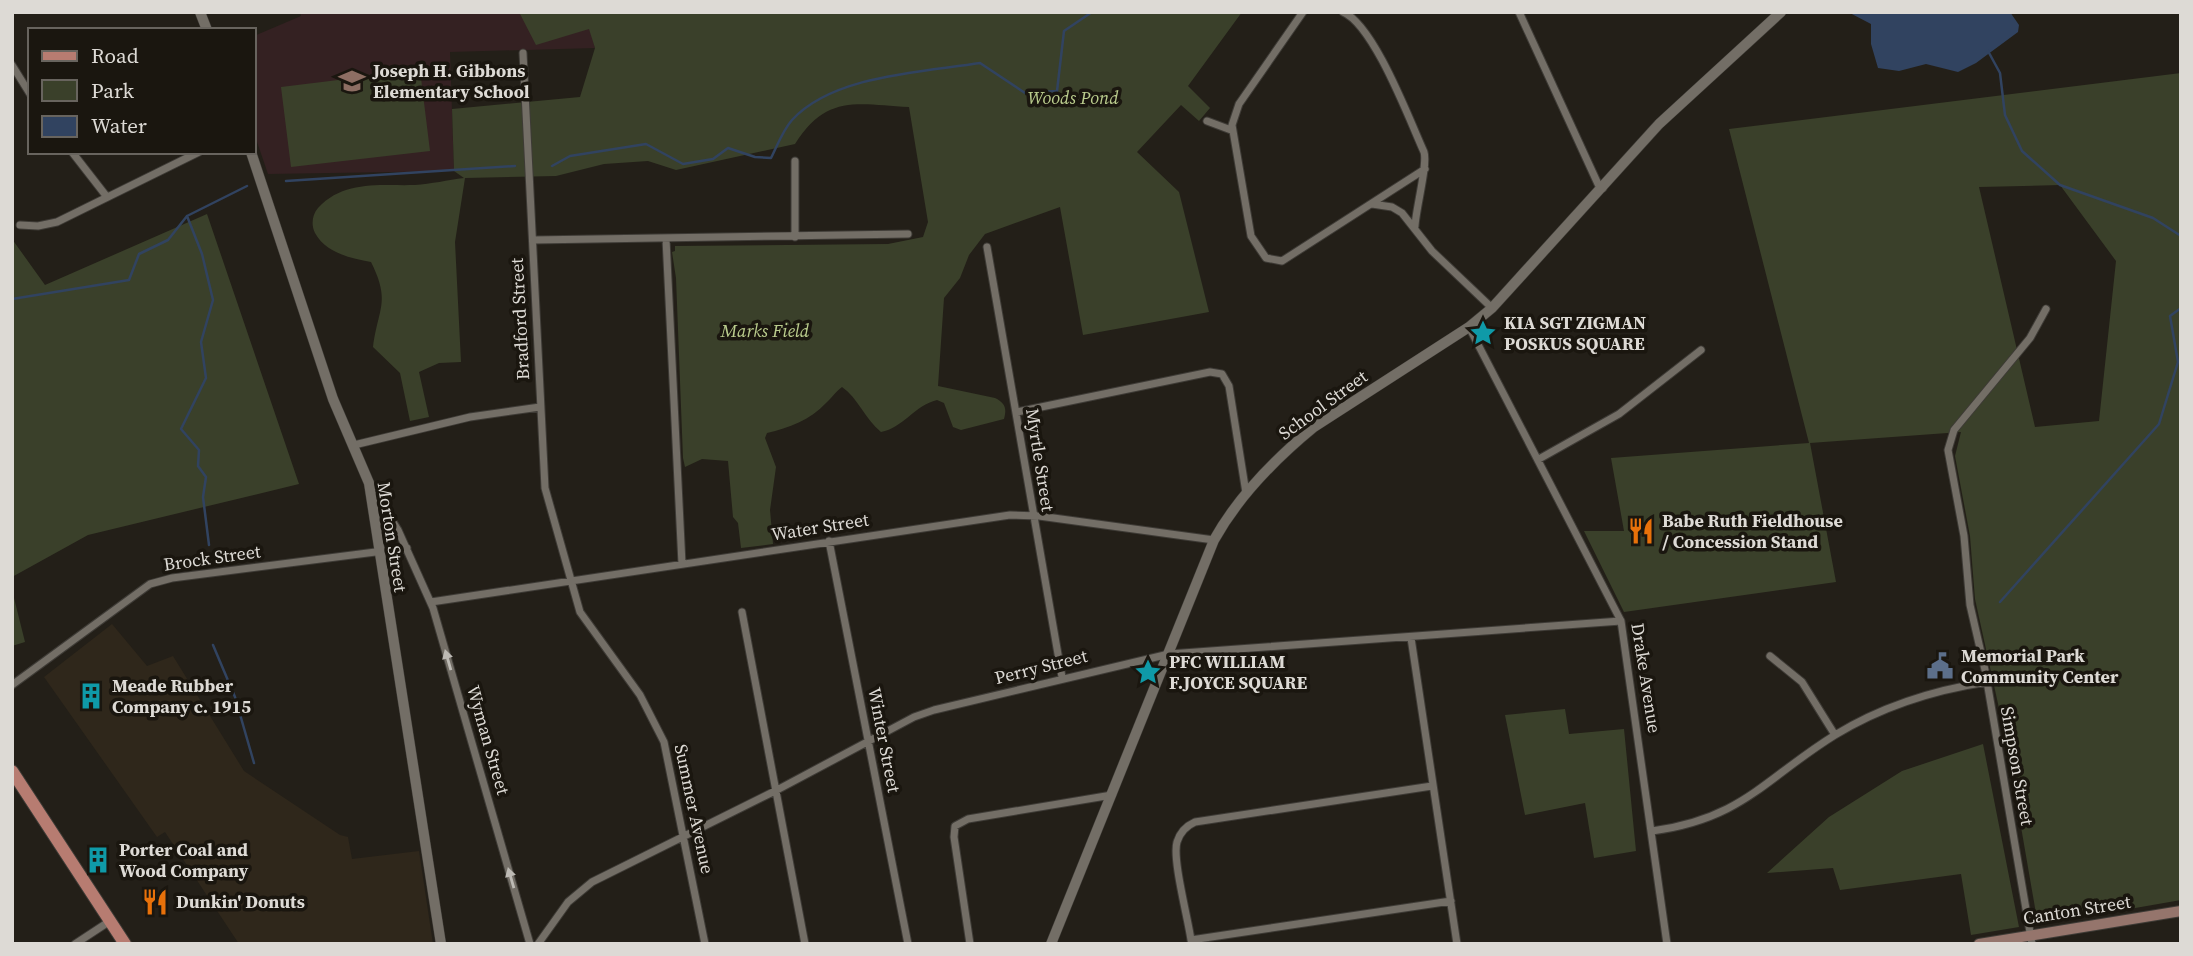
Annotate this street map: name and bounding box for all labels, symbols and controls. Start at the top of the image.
legend [28,28,256,154]
text: Road [91,41,139,70]
place label: Joseph H. Gibbons Elementary School [372,58,530,104]
school or university icon: Joseph H. Gibbons Elementary School [337,66,367,96]
text: Park [91,76,135,105]
park label: Woods Pond [1027,85,1119,110]
text: Water [91,111,147,140]
street label: Bradford Street [504,257,535,381]
place label: KIA SGT ZIGMAN POSKUS SQUARE [1504,310,1646,356]
park label: Marks Field [720,318,810,343]
place icon: KIA SGT ZIGMAN POSKUS SQUARE [1468,318,1498,348]
street label: School Street [1273,364,1372,445]
street label: Myrtle Street [1020,407,1061,513]
street label: Morton Street [371,480,414,594]
street label: Water Street [769,506,871,547]
place label: Babe Ruth Fieldhouse / Concession Stand [1662,508,1843,554]
restaurant icon: Babe Ruth Fieldhouse / Concession Stand [1626,516,1656,546]
street label: Brock Street [162,538,262,577]
street label: Drake Avenue [1625,621,1668,735]
street label: Perry Street [992,643,1090,690]
place label: Memorial Park Community Center [1961,643,2119,689]
one-way arrow [442,648,453,670]
place label: PFC WILLIAM F.JOYCE SQUARE [1169,649,1308,695]
public building icon: Memorial Park Community Center [1925,651,1955,681]
place icon: PFC WILLIAM F.JOYCE SQUARE [1133,657,1163,687]
place label: Meade Rubber Company c. 1915 [112,673,251,719]
building icon: Meade Rubber Company c. 1915 [76,681,106,711]
street label: Wyman Street [461,682,516,798]
street label: Winter Street [862,685,907,795]
street label: Simpson Street [1995,704,2040,827]
street label: Summer Avenue [669,742,720,876]
place label: Porter Coal and Wood Company [119,837,249,883]
building icon: Porter Coal and Wood Company [83,845,113,875]
one-way arrow [506,867,516,888]
restaurant icon: Dunkin' Donuts [140,887,170,917]
place label: Dunkin' Donuts [176,889,305,914]
street label: Canton Street [2021,889,2133,930]

